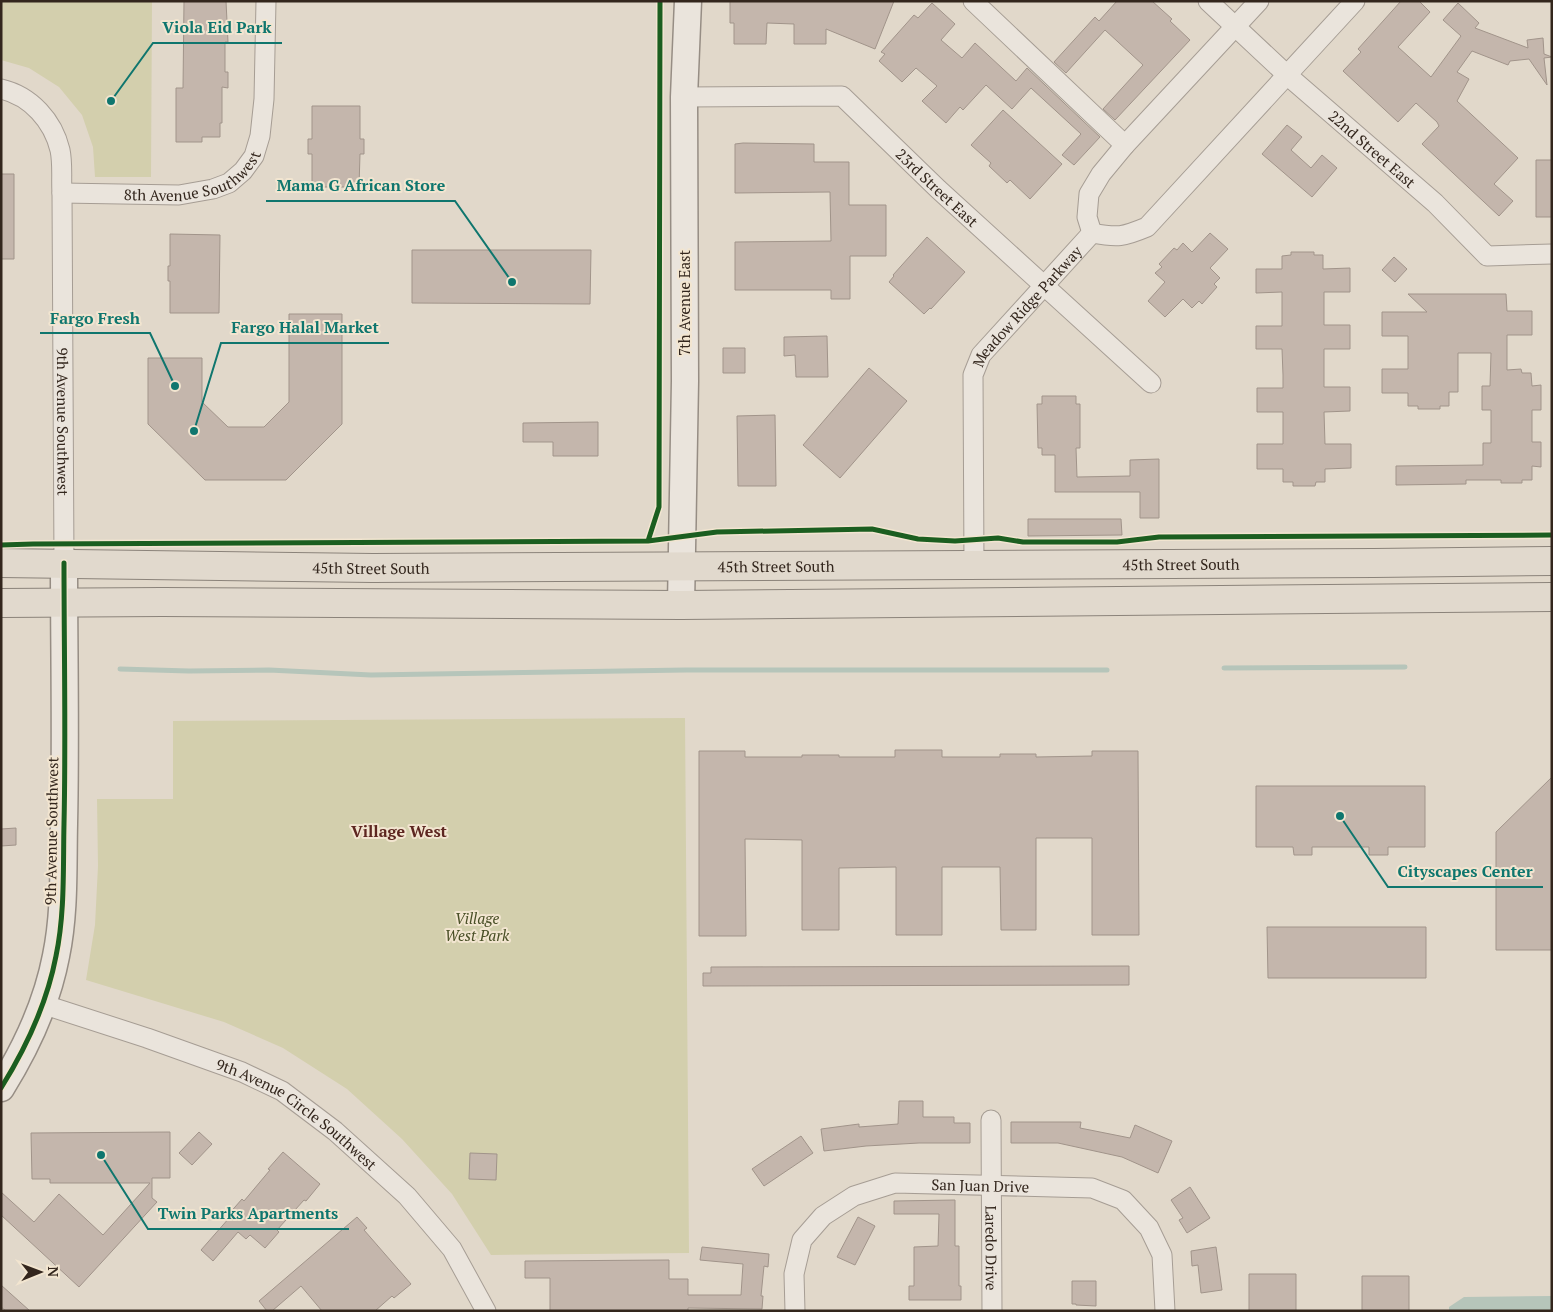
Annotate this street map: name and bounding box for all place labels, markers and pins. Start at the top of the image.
callout: Viola Eid Park [153,12,282,43]
callout: Mama G African Store [266,170,455,201]
callout: Fargo Fresh [40,302,150,333]
callout: Fargo Halal Market [221,312,389,343]
callout: Cityscapes Center [1388,856,1543,887]
callout: Twin Parks Apartments [148,1198,349,1229]

